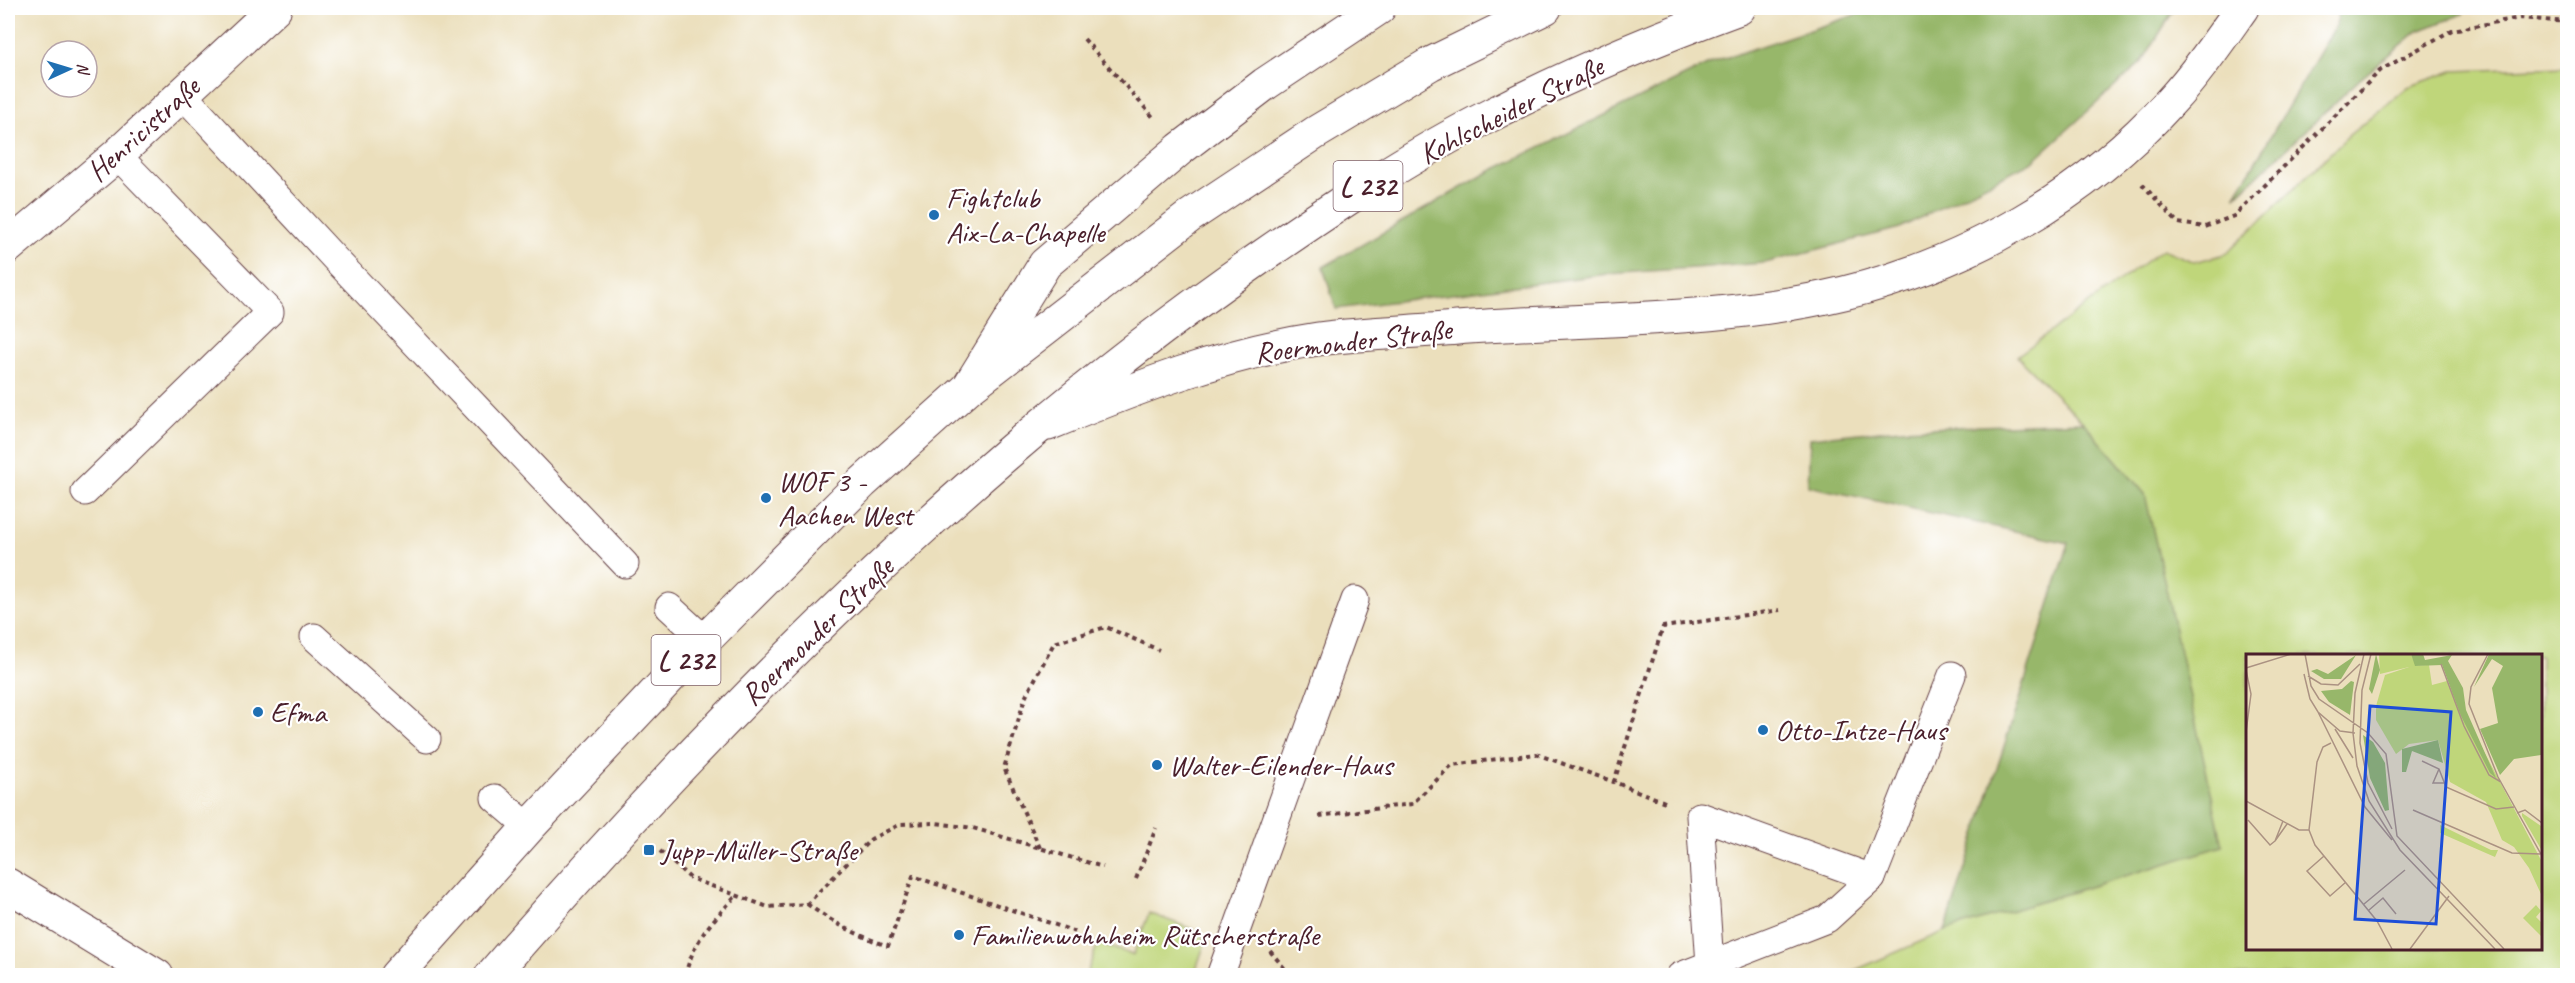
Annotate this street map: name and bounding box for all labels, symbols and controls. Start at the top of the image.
north arrow [39,39,99,99]
street label: Kohlscheider Straße [1413,46,1611,173]
text: N [73,62,94,77]
street label: Henricistraße [79,67,209,190]
road number: L 232 [1334,161,1402,211]
place label: Fightclub Aix-La-Chapelle [946,179,1107,251]
marker: Fightclub Aix-La-Chapelle [927,208,941,222]
street label: Roermonder Straße [1252,310,1456,372]
place label: WOF 3 - Aachen West [778,462,916,534]
marker: WOF 3 - Aachen West [759,491,773,505]
street label: Roermonder Straße [733,547,903,713]
road number: L 232 [652,635,720,685]
inset map [2246,654,2542,950]
place label: Efma [270,693,328,731]
marker: Efma [251,705,265,719]
place label: Otto-Intze-Haus [1775,711,1949,749]
marker: Otto-Intze-Haus [1756,723,1770,737]
place label: Walter-Eilender-Haus [1169,746,1395,784]
marker: Walter-Eilender-Haus [1150,758,1164,772]
place label: Jupp-Müller-Straße [659,831,859,869]
marker: Jupp-Müller-Straße [642,843,656,857]
place label: Familienwohnheim Rütscherstraße [971,916,1321,954]
marker: Familienwohnheim Rütscherstraße [952,928,966,942]

